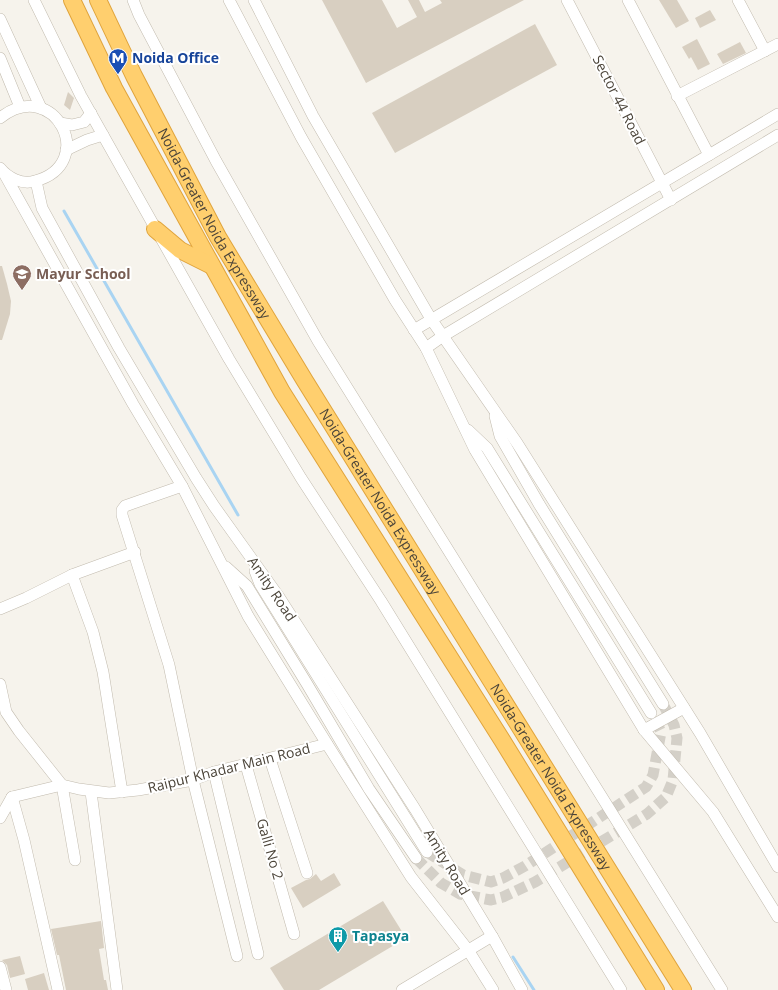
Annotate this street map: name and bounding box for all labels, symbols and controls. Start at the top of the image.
metro station icon: Noida Office [107,47,129,75]
place label: Noida Office [132,48,219,67]
street label: Sector 44 Road [589,52,650,148]
street label: Noida-Greater Noida Expressway [154,124,276,323]
school or university icon: Mayur School [11,263,33,291]
place label: Mayur School [36,264,131,283]
street label: Noida-Greater Noida Expressway [315,405,446,599]
street label: Amity Road [244,553,301,625]
street label: Noida-Greater Noida Expressway [486,680,617,874]
street label: Raipur Khadar Main Road [146,738,312,797]
street label: Galli No 2 [253,816,288,882]
street label: Amity Road [420,825,475,899]
building icon: Tapasya [327,925,349,953]
place label: Tapasya [352,926,409,945]

